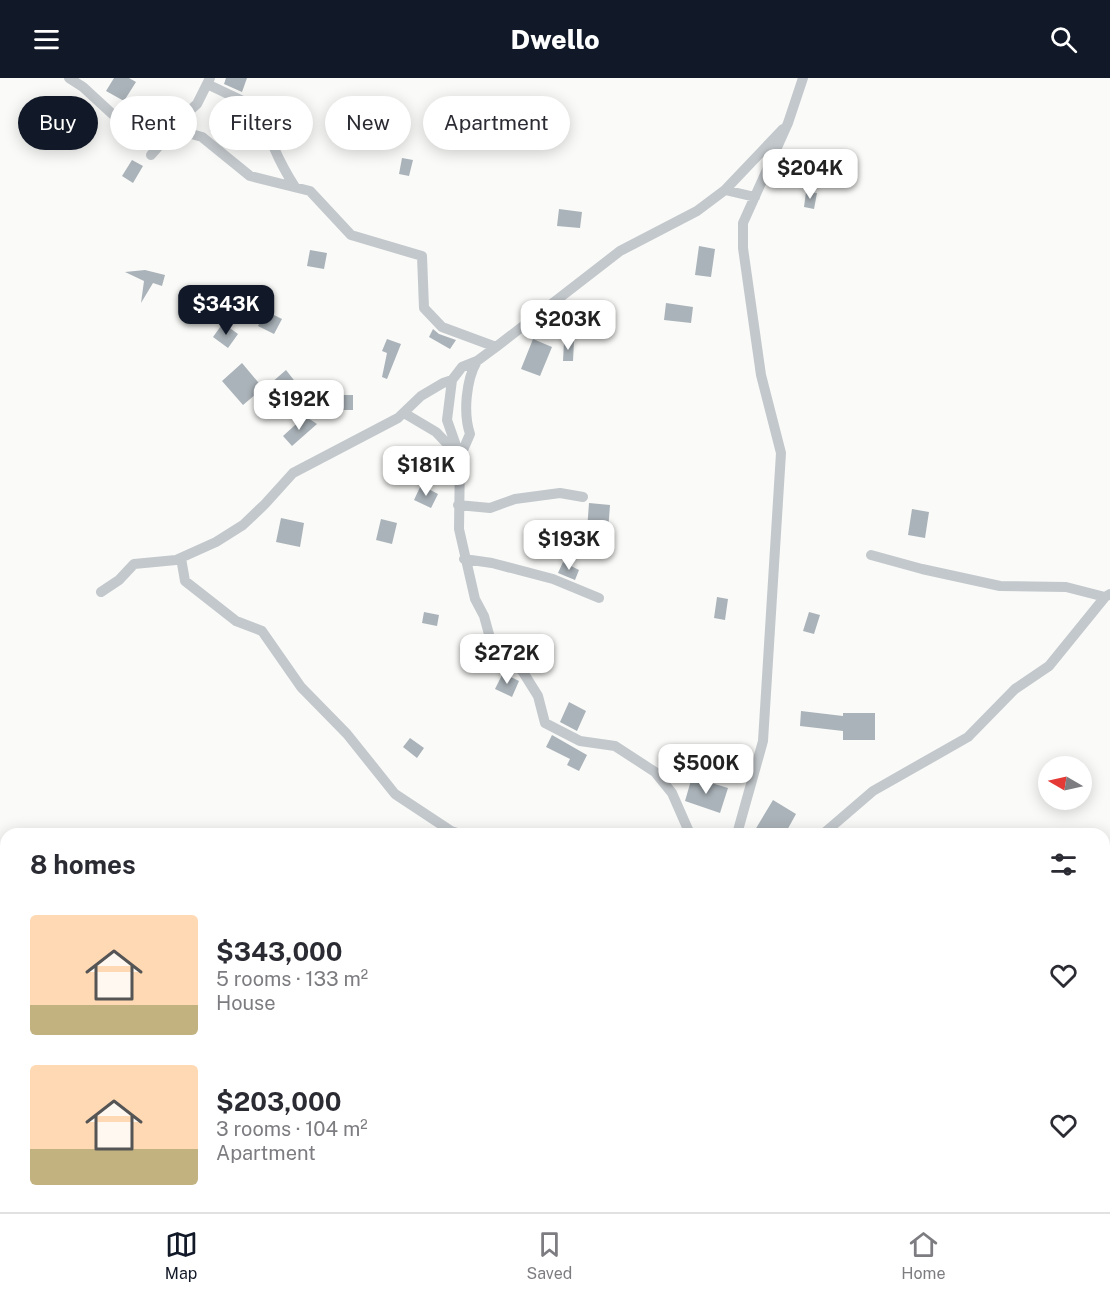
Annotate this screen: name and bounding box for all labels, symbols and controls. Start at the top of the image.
icon: menu [30,23,63,56]
text: Dwello [510,23,600,55]
icon: search [1047,23,1080,56]
chip: Buy [18,96,98,150]
chip: Rent [110,96,197,150]
chip: Filters [209,96,313,150]
chip: New [325,96,411,150]
chip: Apartment [423,96,570,150]
pin: $204K [768,149,852,200]
text: $204K [777,156,843,180]
pin: $343K [184,285,268,336]
text: $343K [192,292,260,316]
pin: $203K [526,300,610,351]
text: $203K [535,307,601,331]
pin: $192K [257,380,341,431]
text: $192K [268,387,330,411]
pin: $181K [384,446,468,497]
text: $181K [397,453,455,477]
pin: $193K [527,520,611,571]
text: $193K [538,527,600,551]
pin: $272K [465,634,549,685]
text: $272K [474,641,540,665]
pin: $500K [664,744,748,795]
text: $500K [672,751,740,775]
north arrow [1038,756,1092,810]
map controls [1038,756,1092,810]
icon: filters [1047,848,1080,881]
text: 8 homes [30,849,136,880]
text: $343,000 [216,936,343,967]
icon: home [78,939,150,1011]
icon: heart [1047,959,1080,992]
text: 5 rooms · 133 m² [216,967,368,991]
text: House [216,991,276,1015]
text: $203,000 [216,1086,341,1117]
icon: home [78,1089,150,1161]
icon: heart [1047,1109,1080,1142]
text: 3 rooms · 104 m² [216,1117,368,1141]
text: Apartment [216,1141,316,1165]
tab: Map [165,1228,198,1283]
tab: Saved [527,1228,572,1283]
tab: Home [901,1228,945,1283]

